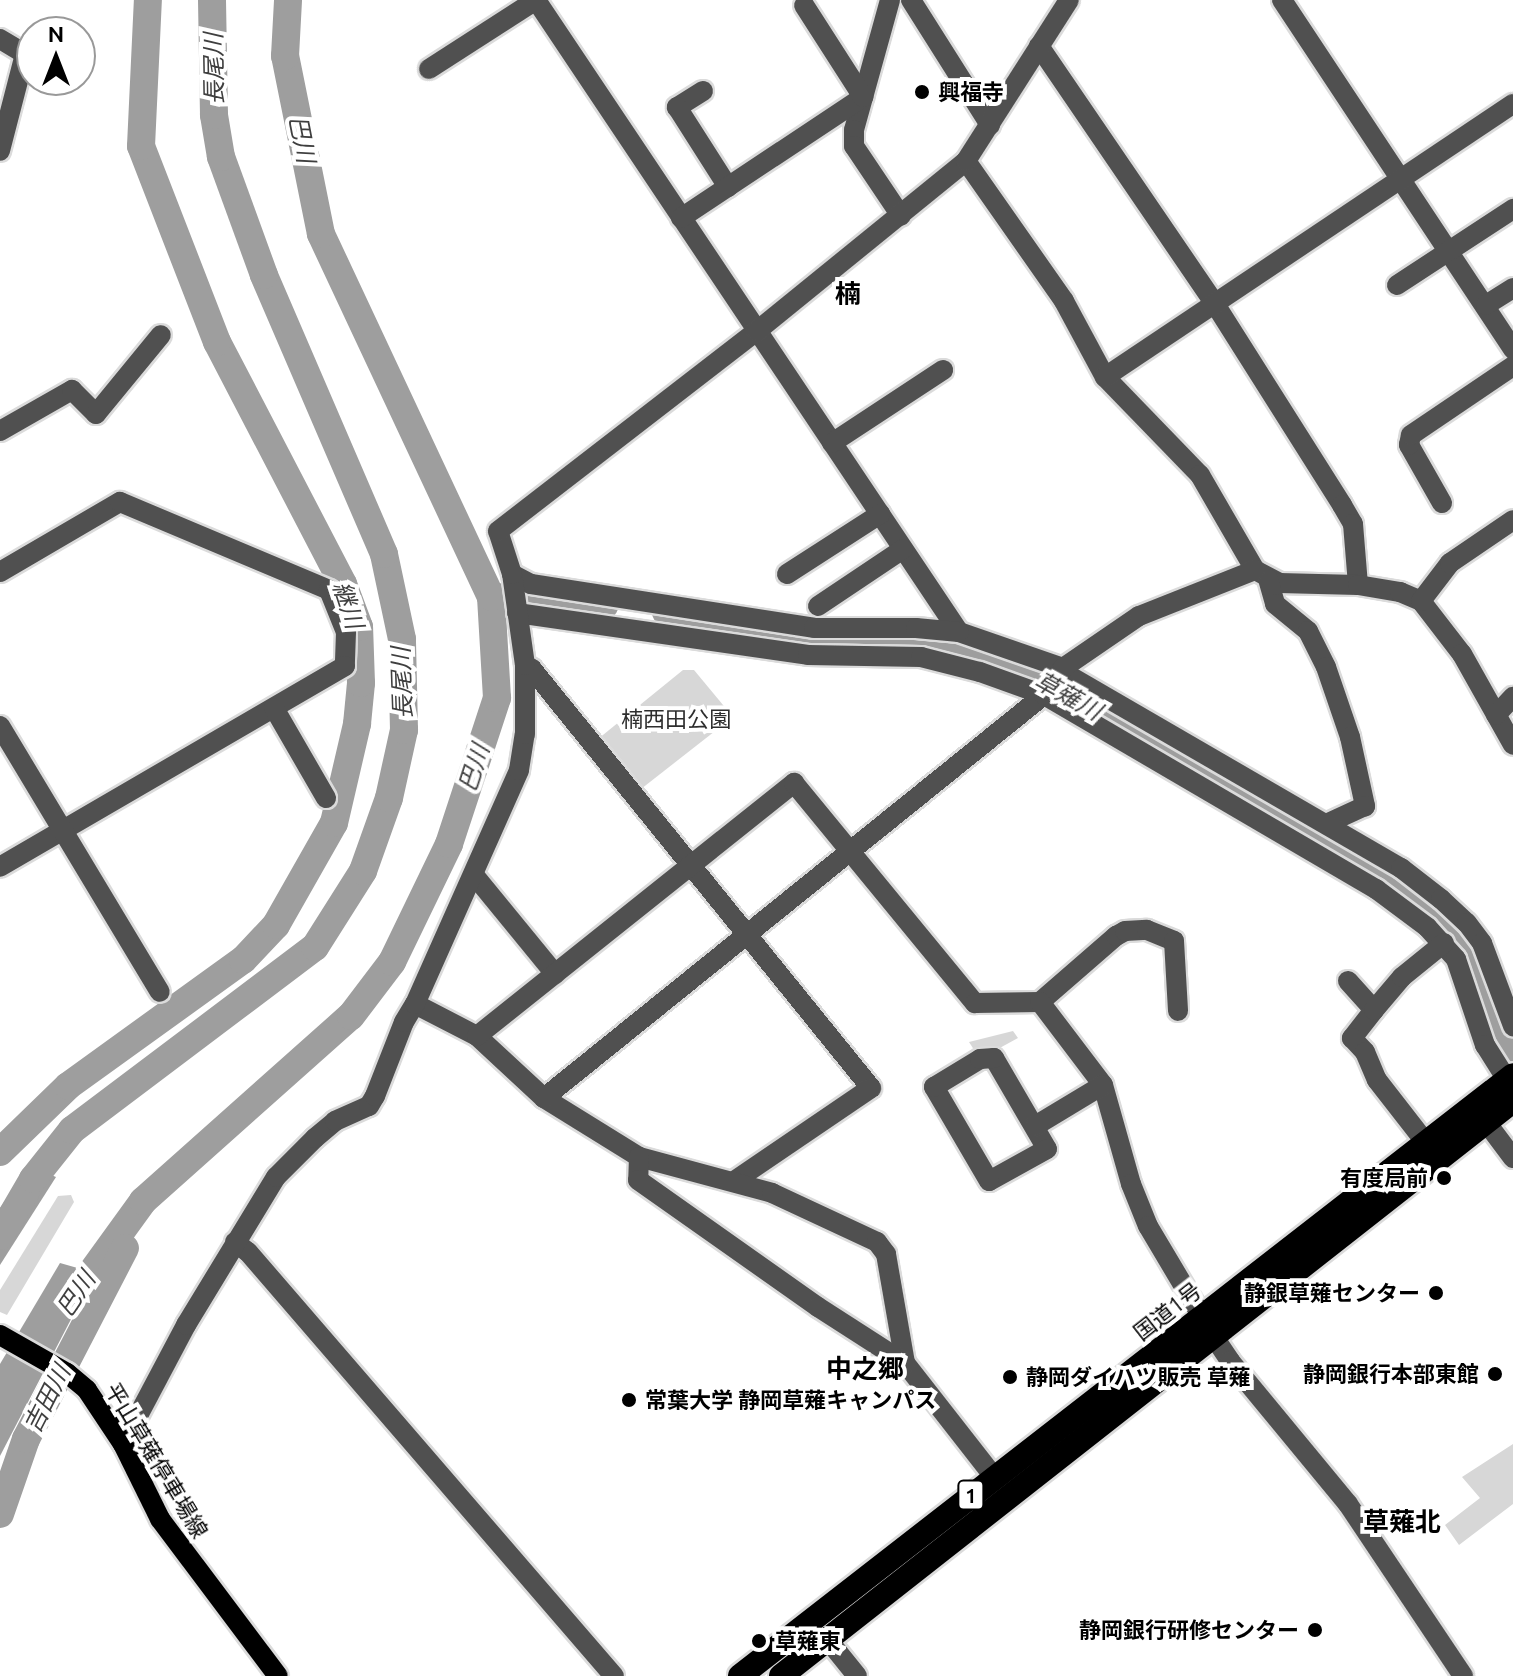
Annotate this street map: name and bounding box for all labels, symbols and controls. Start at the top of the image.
north arrow [16,16,96,96]
text: N [48,21,64,46]
water label: 長尾川 [199,33,229,105]
place label: 興福寺 [938,79,1004,105]
marker: 興福寺 [913,83,931,101]
water label: 巴川 [283,113,321,165]
district label: 楠 [835,278,861,310]
water label: 継川 [327,578,369,632]
water label: 長尾川 [386,647,418,719]
water label: 草薙川 [1030,666,1106,726]
park label: 楠西田公園 [621,706,731,732]
water label: 巴川 [453,741,495,795]
place label: 有度局前 [1340,1165,1428,1191]
marker: 有度局前 [1435,1169,1453,1187]
water label: 巴川 [51,1266,101,1322]
street label: 国道1号 [1128,1276,1206,1346]
place label: 静銀草薙センター [1244,1280,1420,1306]
marker: 静銀草薙センター [1427,1284,1445,1302]
district label: 中之郷 [826,1353,904,1385]
water label: 吉田川 [18,1360,76,1438]
place label: 静岡銀行本部東館 [1303,1361,1479,1387]
place label: 静岡ダイハツ販売 草薙 [1026,1364,1251,1390]
marker: 静岡銀行本部東館 [1486,1365,1504,1383]
marker: 静岡ダイハツ販売 草薙 [1001,1368,1019,1386]
street label: 平山草薙停車場線 [100,1378,214,1542]
place label: 常葉大学 静岡草薙キャンパス [645,1387,936,1413]
marker: 常葉大学 静岡草薙キャンパス [620,1391,638,1409]
road number: 1 [957,1479,985,1511]
district label: 草薙北 [1363,1506,1441,1538]
place label: 静岡銀行研修センター [1079,1617,1299,1643]
marker: 静岡銀行研修センター [1306,1621,1324,1639]
place label: 草薙東 [775,1628,841,1654]
marker: 草薙東 [750,1632,768,1650]

